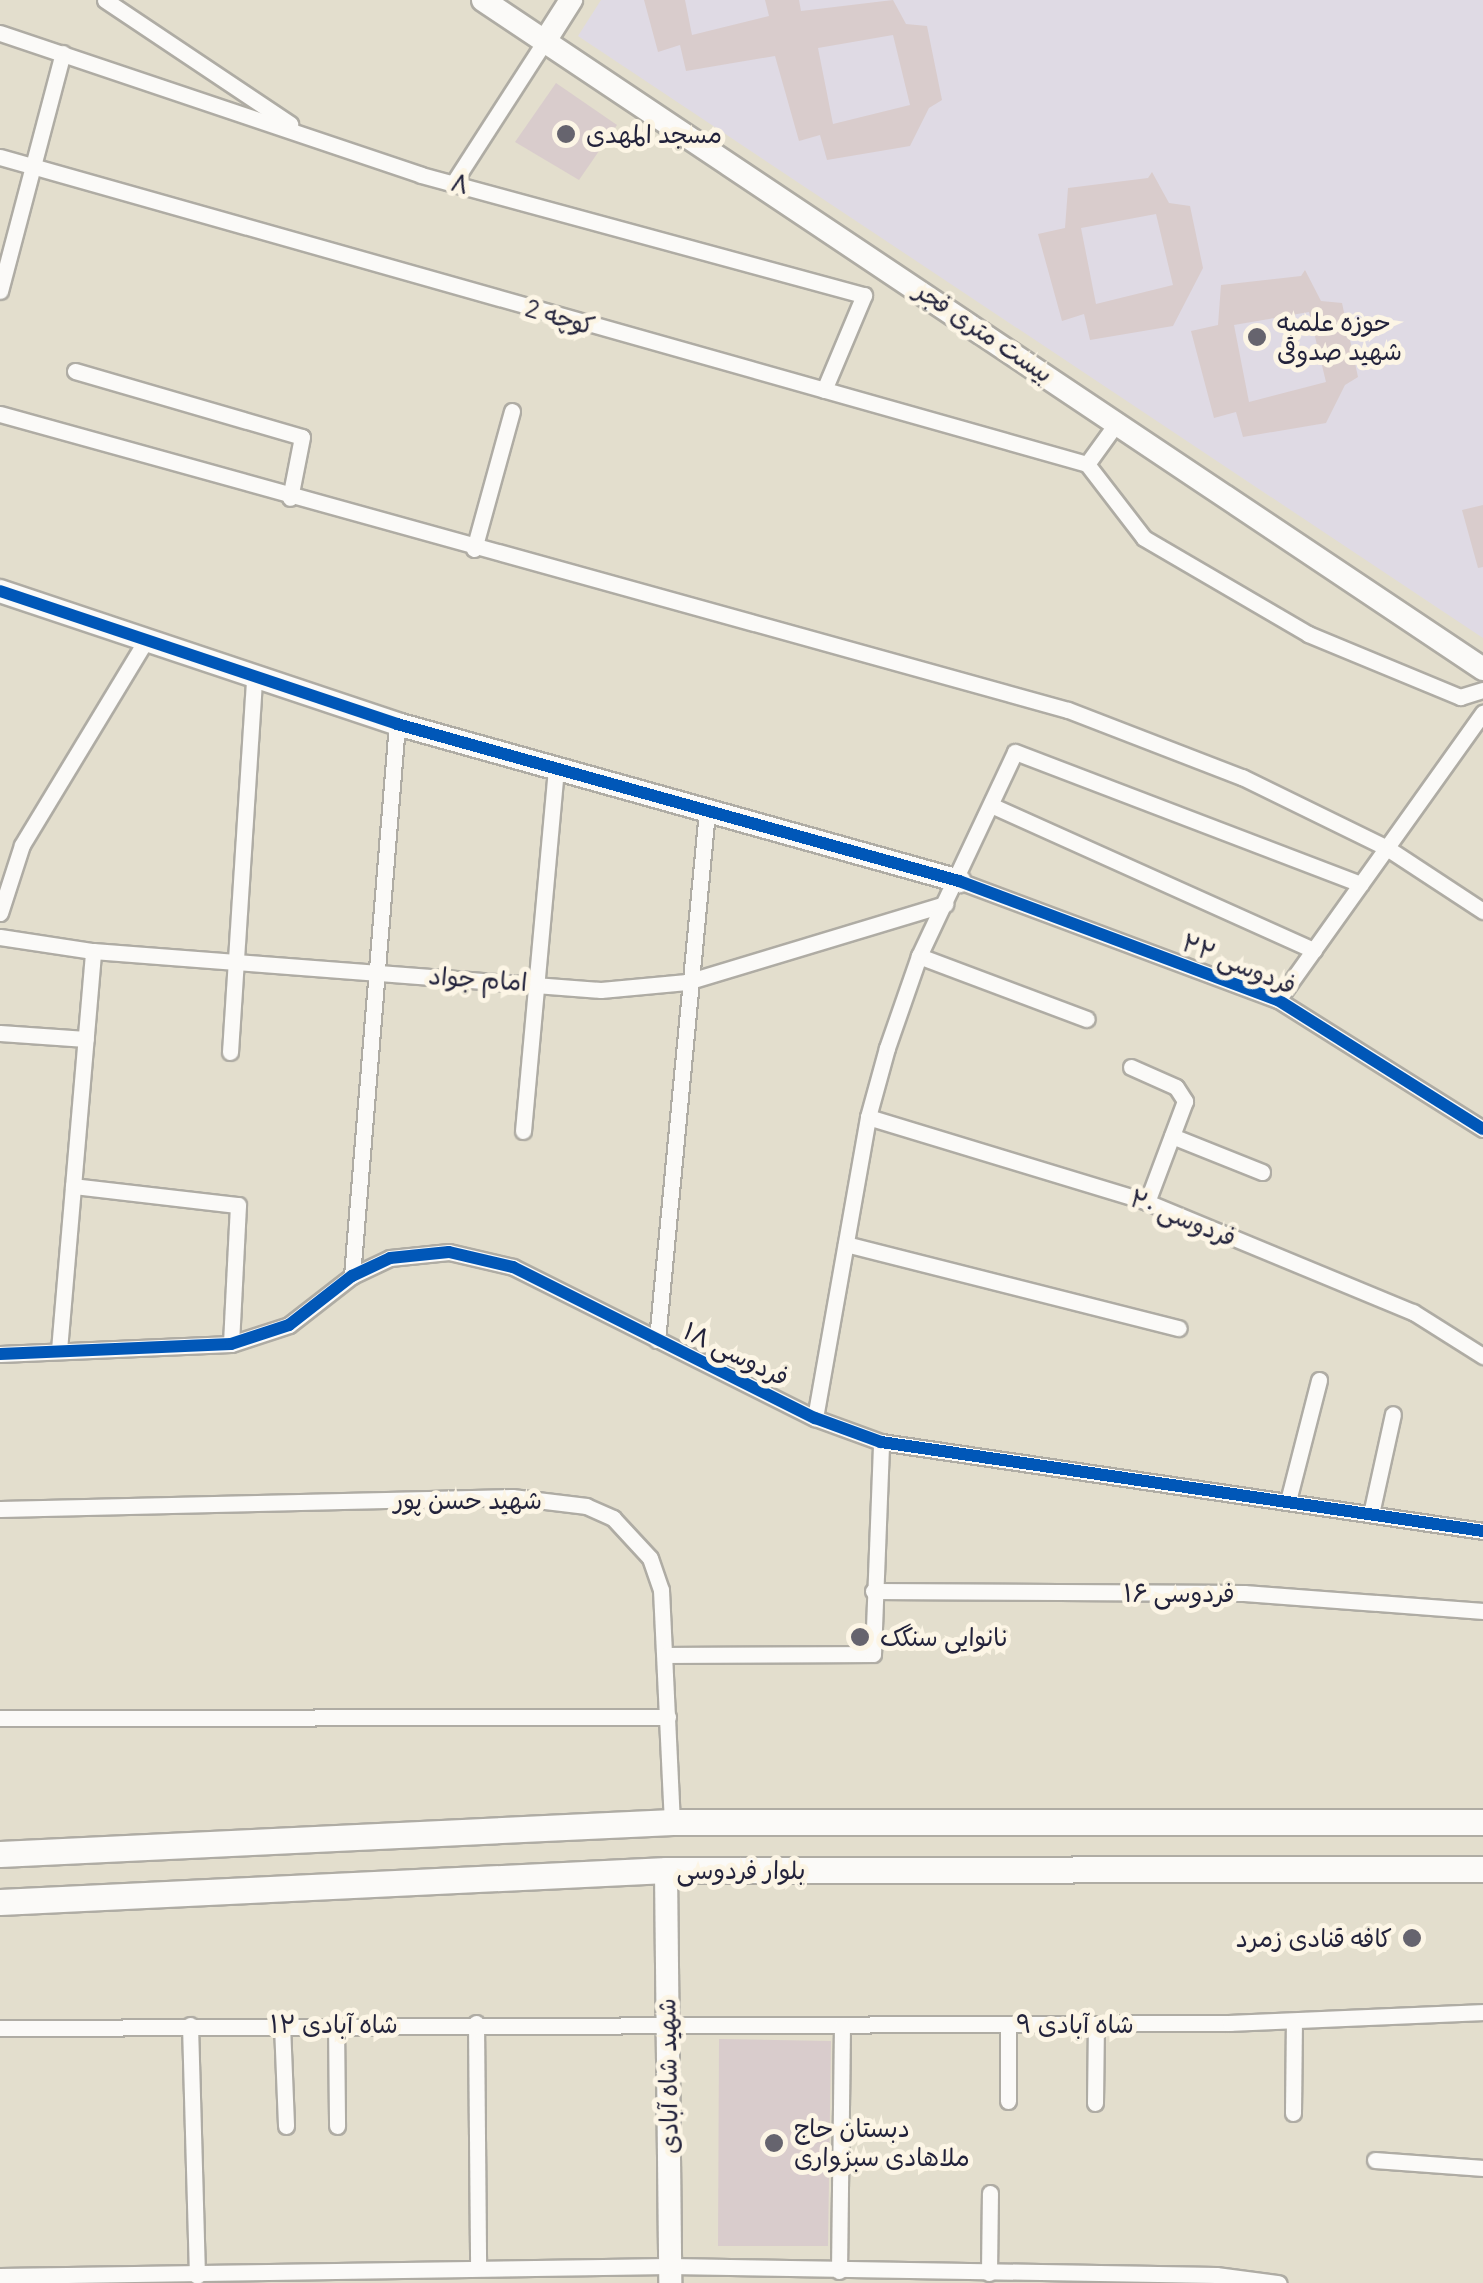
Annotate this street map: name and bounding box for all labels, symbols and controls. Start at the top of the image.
place label: مسجد المهدی [586,119,722,149]
marker: مسجد المهدی [555,123,577,145]
street label: ۸ [448,167,472,201]
street label: بیست متری فجر [909,275,1059,389]
street label: کوچه 2 [522,293,598,341]
place label: حوزه علمیه شهید صدوقی [1277,308,1402,367]
marker: حوزه علمیه شهید صدوقی [1246,326,1268,348]
street label: فردوسی ۲۲ [1177,927,1301,1001]
street label: امام جواد [427,961,529,997]
street label: فردوسی ۲۰ [1125,1183,1241,1253]
street label: فردوسی ۱۸ [678,1316,794,1392]
street label: شهید حسن پور [394,1485,542,1515]
street label: فردوسی ۱۶ [1123,1578,1235,1608]
place label: نانوایی سنگک [880,1622,1009,1652]
marker: نانوایی سنگک [849,1626,871,1648]
street label: بلوار فردوسی [676,1855,806,1885]
place label: کافه قنادی زمرد [1236,1923,1392,1953]
marker: کافه قنادی زمرد [1401,1927,1423,1949]
street label: شهید شاه آبادی [652,1998,684,2154]
street label: شاه آبادی ۱۲ [270,2009,398,2039]
street label: شاه آبادی ۹ [1016,2009,1134,2039]
place label: دبستان حاج ملاهادی سبزواری [794,2114,970,2173]
marker: دبستان حاج ملاهادی سبزواری [763,2132,785,2154]

